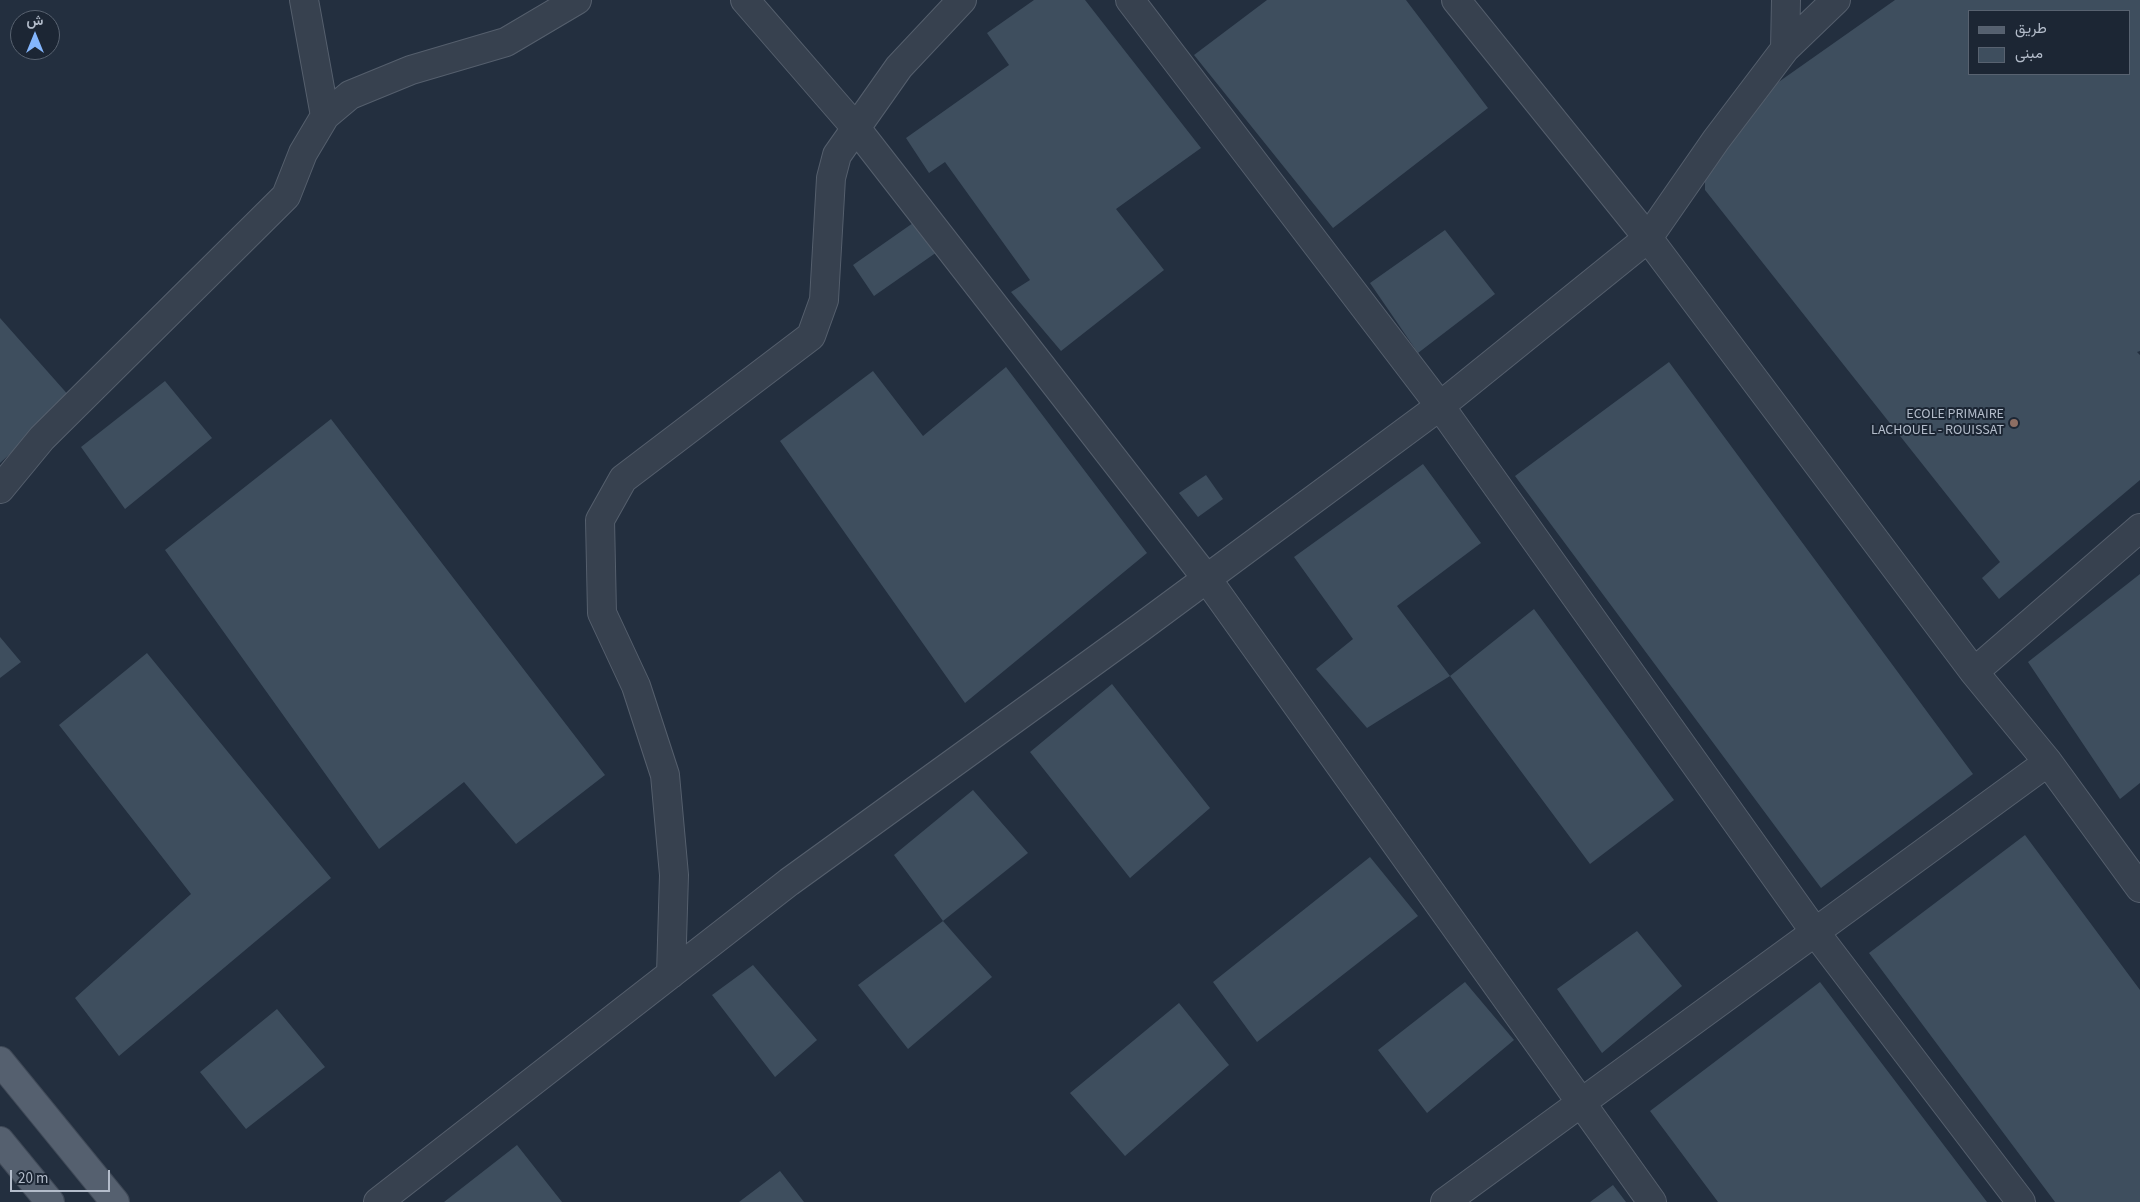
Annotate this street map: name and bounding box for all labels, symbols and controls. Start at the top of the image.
north arrow [10,10,60,60]
legend [1968,10,2130,75]
text: ش [27,11,43,31]
text: طريق [2015,18,2047,39]
text: مبنى [2015,43,2043,64]
place label: ECOLE PRIMAIRE LACHOUEL - ROUISSAT [1871,407,2004,440]
marker: ECOLE PRIMAIRE LACHOUEL - ROUISSAT [2008,417,2020,429]
scale bar [12,1160,112,1192]
text: 20 m [18,1168,48,1189]

